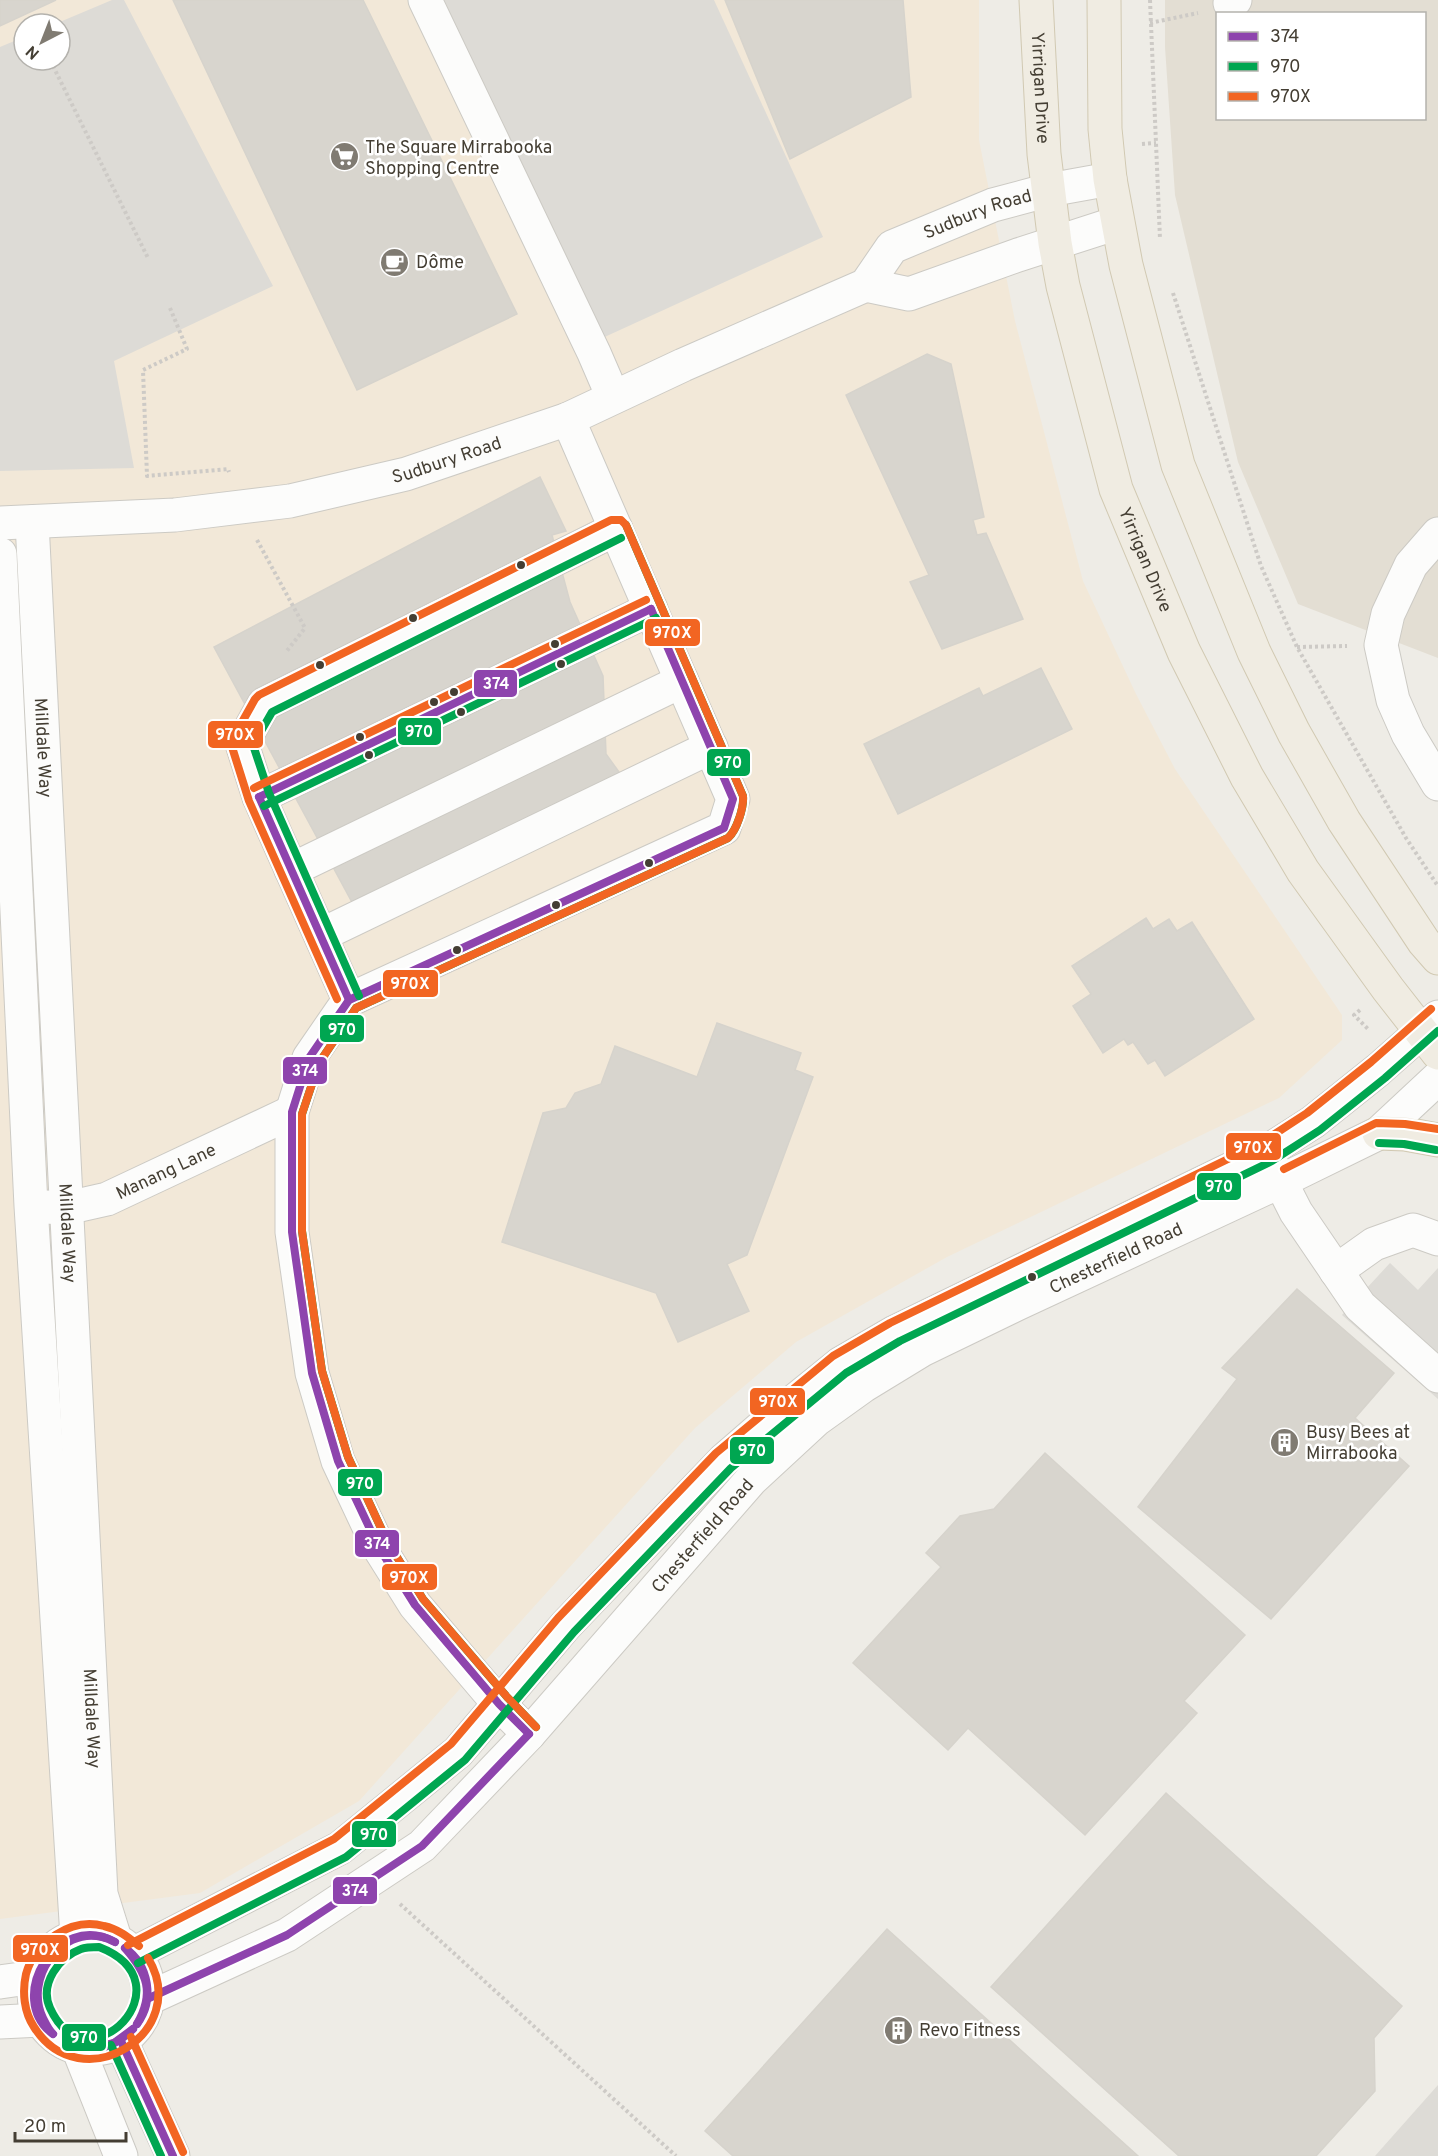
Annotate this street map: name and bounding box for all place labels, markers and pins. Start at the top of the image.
place label: The Square Mirrabooka Shopping Centre [365,137,552,181]
supermarket icon: The Square Mirrabooka Shopping Centre [328,141,360,173]
cafe icon: Dôme [379,246,411,278]
place label: Dôme [416,252,464,275]
unlabelled marker [515,559,527,571]
unlabelled marker [407,612,419,624]
unlabelled marker [549,638,561,650]
unlabelled marker [555,658,567,670]
unlabelled marker [314,659,326,671]
unlabelled marker [448,686,460,698]
unlabelled marker [428,696,440,708]
unlabelled marker [455,706,467,718]
unlabelled marker [354,731,366,743]
unlabelled marker [363,749,375,761]
unlabelled marker [643,857,655,869]
unlabelled marker [550,899,562,911]
unlabelled marker [451,944,463,956]
unlabelled marker [1026,1271,1038,1283]
place label: Busy Bees at Mirrabooka [1306,1422,1410,1466]
building icon: Busy Bees at Mirrabooka [1269,1426,1301,1458]
building icon: Revo Fitness [882,2014,914,2046]
place label: Revo Fitness [919,2020,1021,2043]

